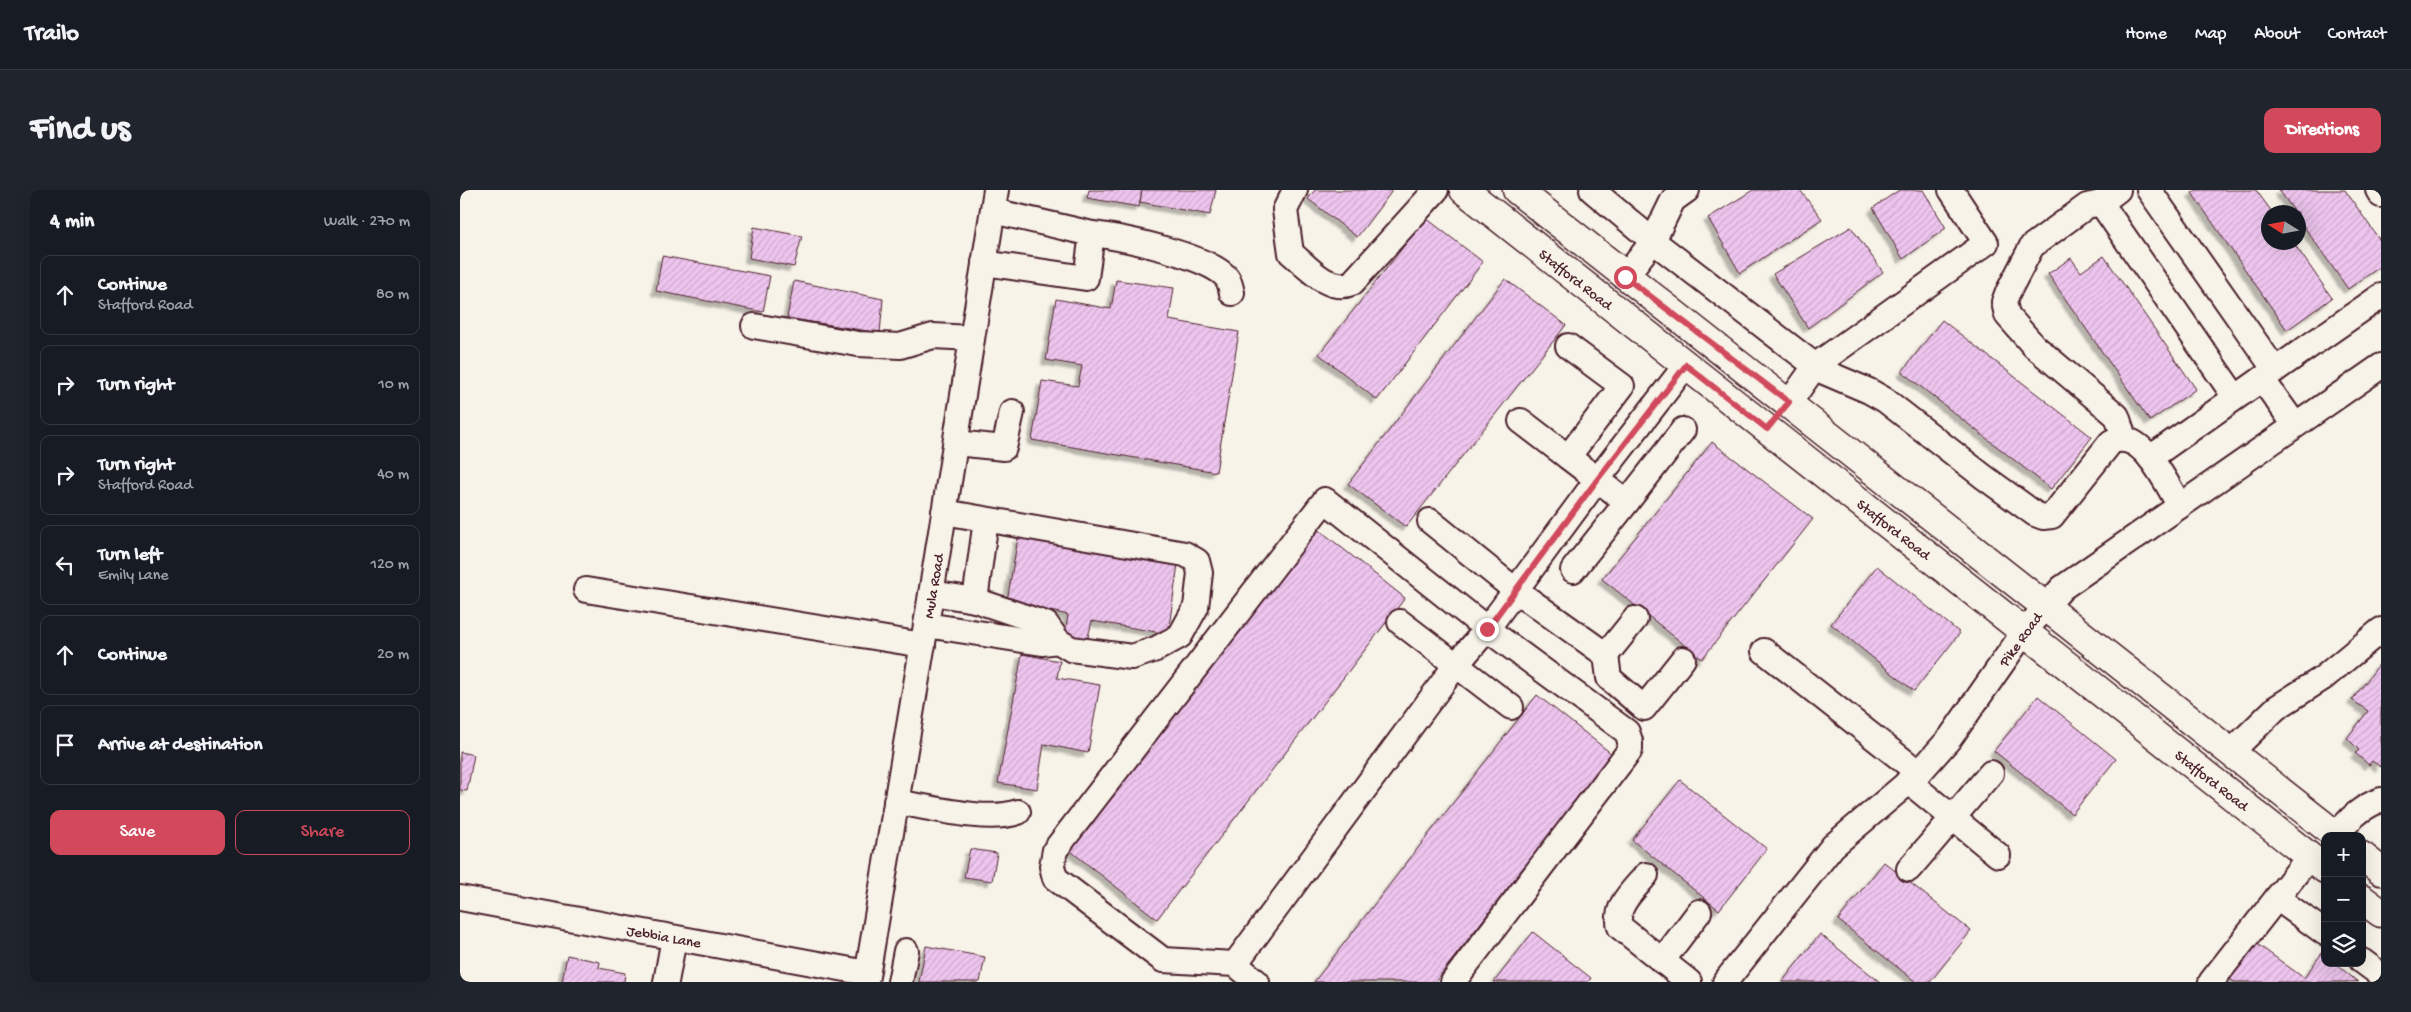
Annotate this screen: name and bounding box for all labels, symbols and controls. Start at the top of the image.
text: Trailo [25,20,79,49]
text: Home [2125,24,2167,45]
text: Map [2195,24,2226,45]
text: About [2254,24,2300,45]
text: Contact [2328,24,2386,45]
button: Directions [2264,108,2381,153]
text: Find us [30,110,130,151]
north arrow [2261,205,2306,250]
text: 4 min [50,210,94,235]
text: Walk · 270 m [324,213,410,232]
street label: Stafford Road [1534,246,1616,316]
route start [1614,266,1637,289]
text: Continue [98,274,167,297]
icon: ahead [51,281,79,309]
text: 80 m [376,286,409,305]
text: Stafford Road [98,297,193,316]
icon: right [51,371,79,399]
text: Turn right [98,374,174,397]
text: 10 m [378,376,409,395]
text: Turn right [98,454,174,477]
icon: right [51,461,79,489]
text: 40 m [377,466,409,485]
text: Stafford Road [98,477,193,496]
street label: Stafford Road [1852,496,1934,566]
text: Turn left [98,544,162,567]
icon: left [51,551,79,579]
street label: Mula Road [921,551,949,620]
text: 120 m [370,556,409,575]
text: Emily Lane [98,567,169,586]
street label: Pike Road [1995,609,2048,671]
route end [1476,618,1499,641]
icon: ahead [51,641,79,669]
text: Continue [98,644,167,667]
text: 20 m [377,646,409,665]
icon: arrive [51,731,79,759]
text: Arrive at destination [98,734,262,757]
street label: Stafford Road [2170,747,2252,817]
button: Save [50,810,225,855]
button: Share [235,810,410,855]
map controls [2321,832,2366,967]
button: + [2321,832,2366,877]
button: − [2321,877,2366,922]
button: layers [2321,922,2366,967]
street label: Jebbia Lane [625,923,703,953]

